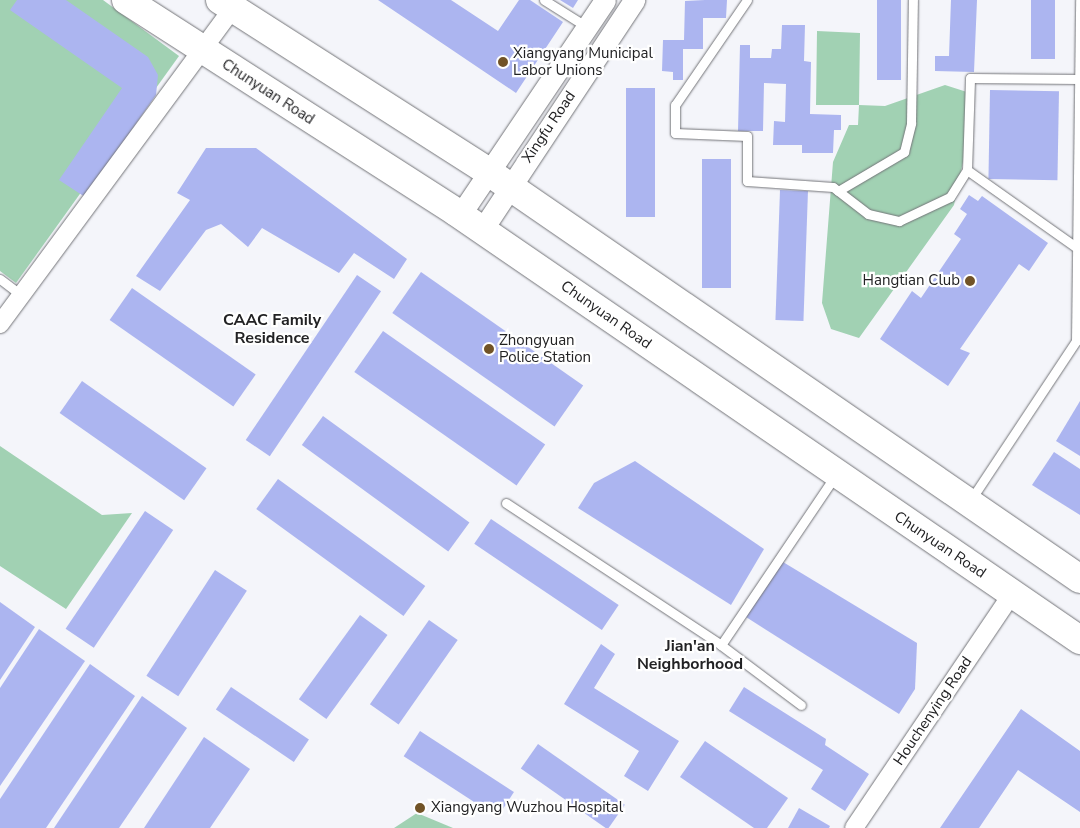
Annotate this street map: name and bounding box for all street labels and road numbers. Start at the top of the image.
street label: Chunyuan Road [218,55,318,129]
street label: Xingfu Road [518,88,580,166]
street label: Chunyuan Road [557,277,655,353]
street label: Chunyuan Road [891,508,989,582]
street label: Houchenying Road [890,653,976,769]

